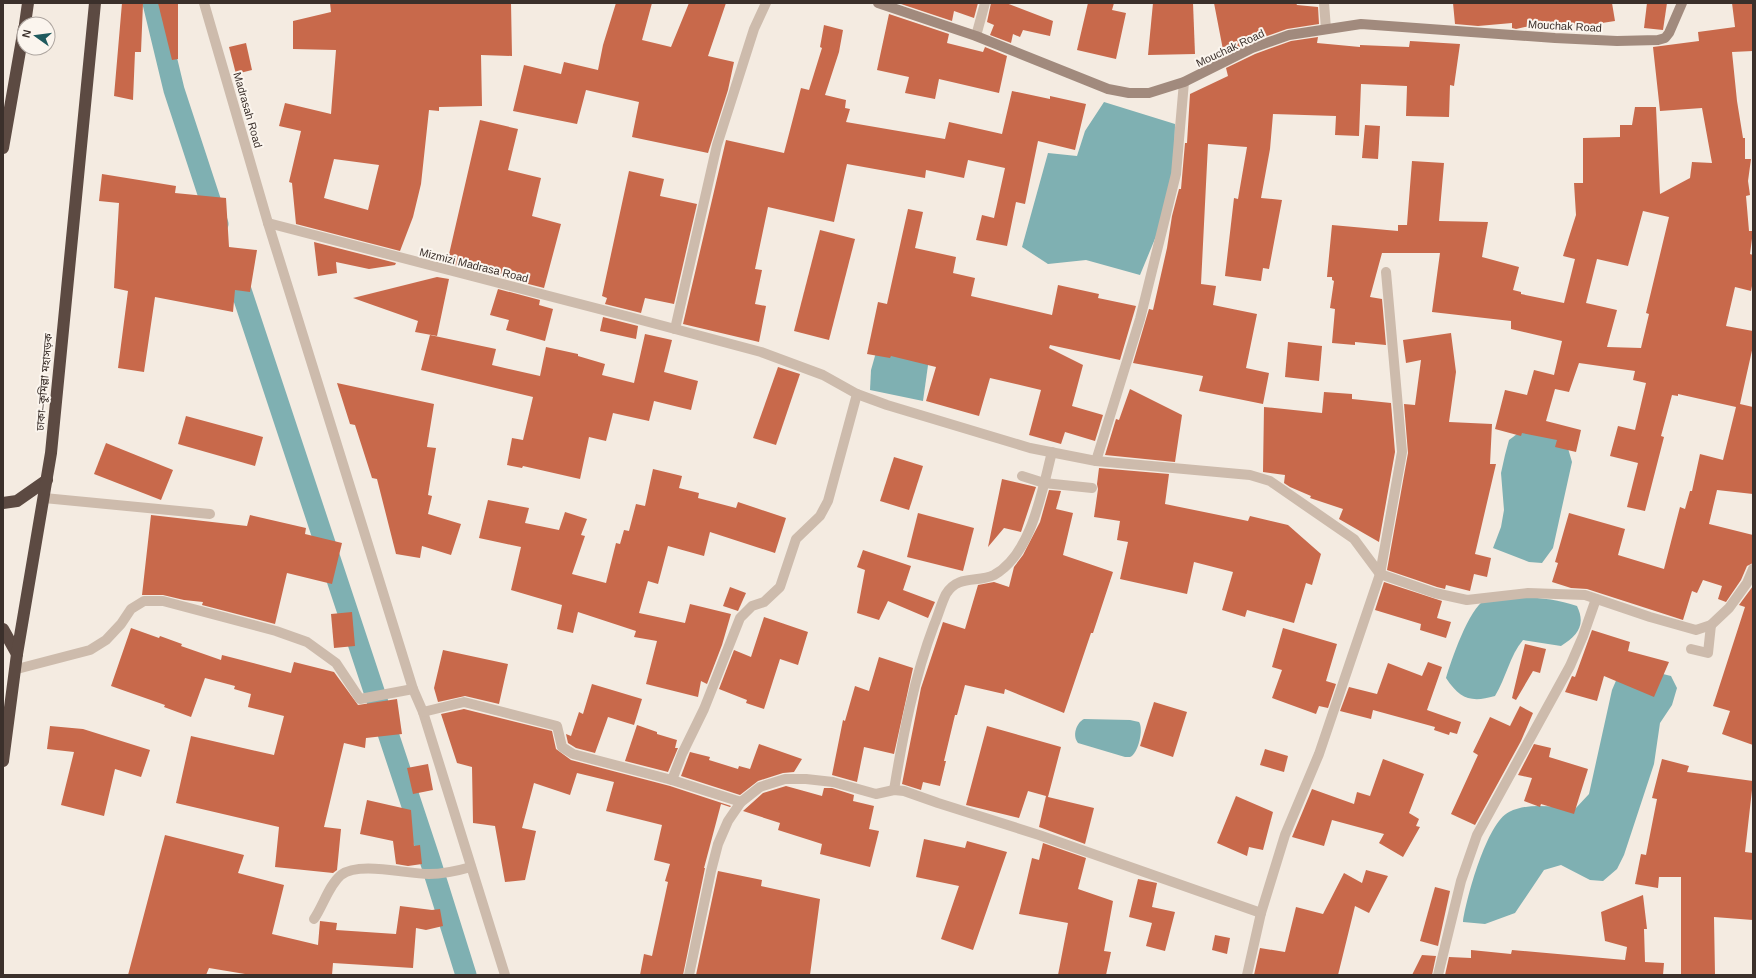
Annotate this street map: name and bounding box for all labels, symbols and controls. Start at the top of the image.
north arrow [16,16,56,56]
street label: Mouchak Road [1528,18,1602,34]
street label: Mouchak Road [1194,27,1266,69]
text: N [20,28,33,39]
street label: Madrasah Road [231,71,265,149]
street label: Mizmizi Madrasa Road [418,246,530,284]
street label: ঢাকা–কুমিল্লা মহাসড়ক [34,333,55,432]

